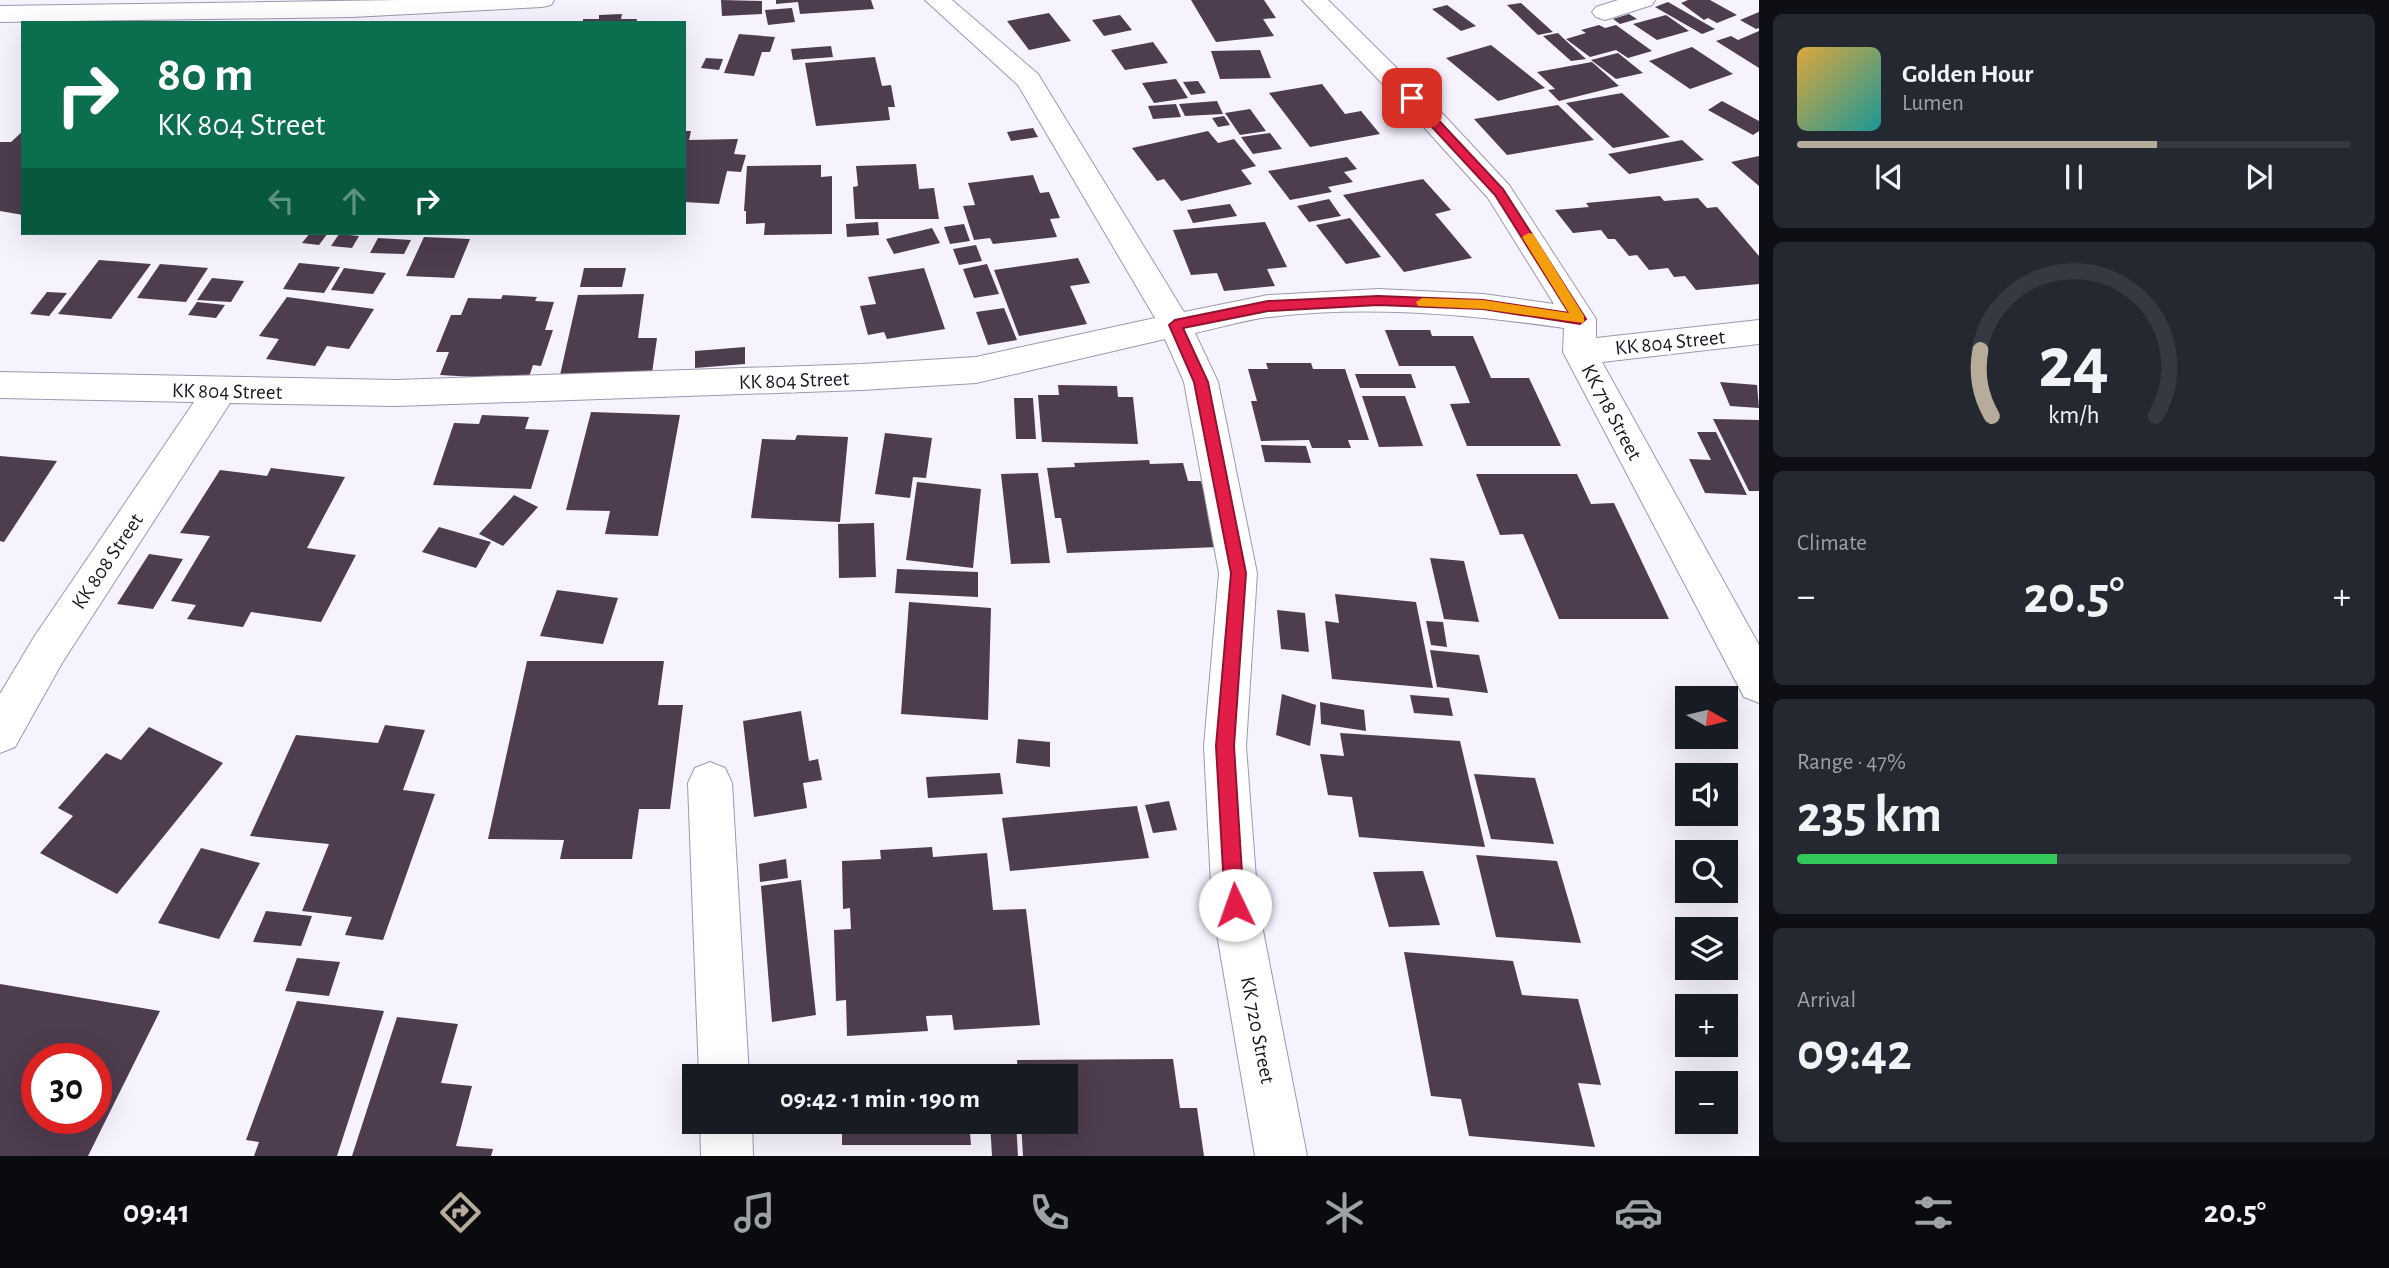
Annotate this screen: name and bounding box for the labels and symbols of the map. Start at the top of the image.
pin [1382,68,1442,128]
street label: KK 804 Street [1614,326,1726,359]
street label: KK 718 Street [1578,361,1646,464]
street label: KK 804 Street [738,368,850,393]
street label: KK 804 Street [172,380,283,403]
street label: KK 808 Street [68,509,147,613]
north arrow [1675,686,1738,749]
position arrow [1198,868,1272,942]
street label: KK 720 Street [1237,975,1278,1086]
speed limit sign: 30 [21,1043,112,1134]

